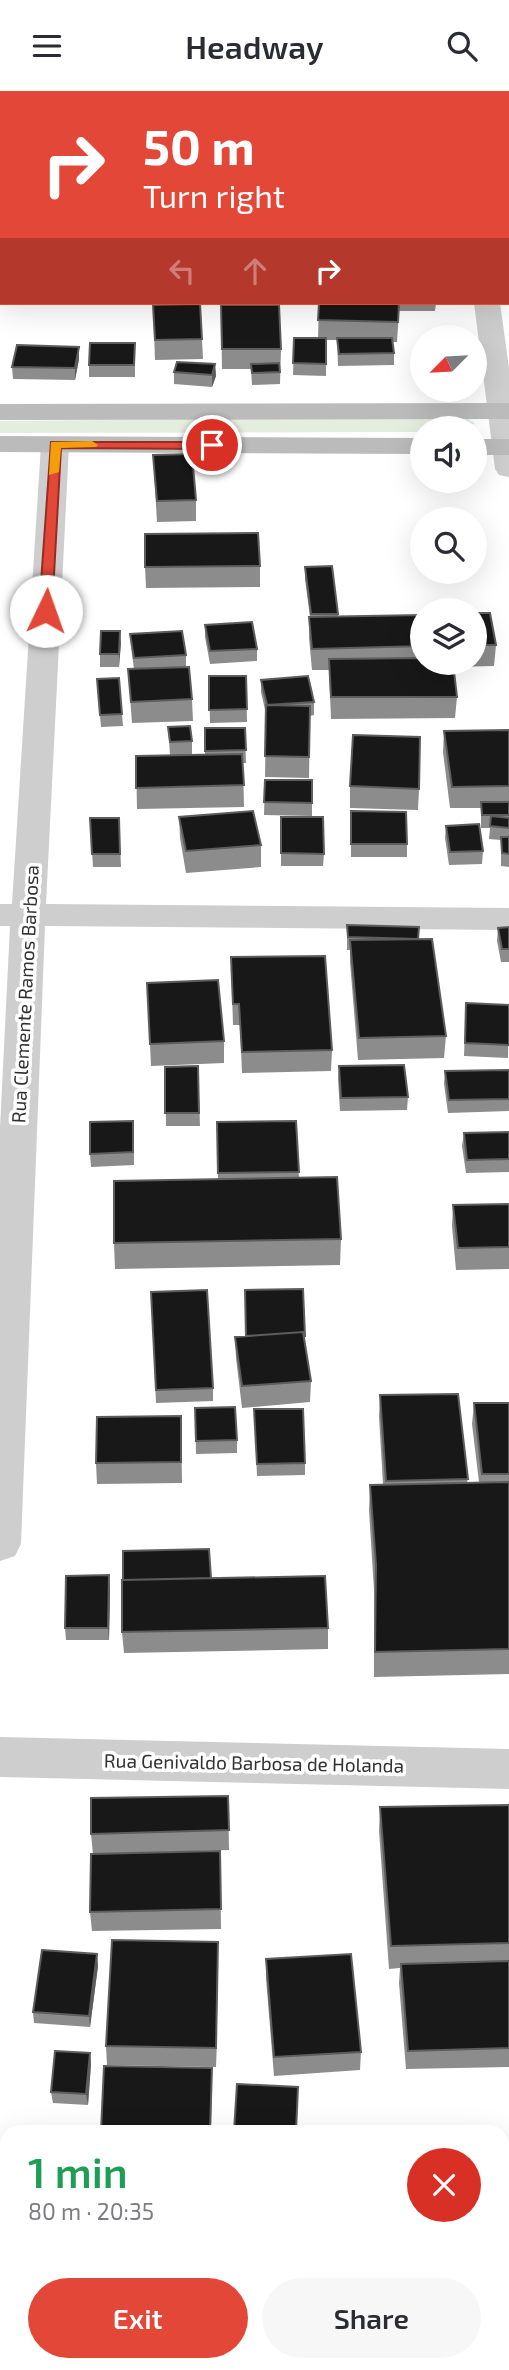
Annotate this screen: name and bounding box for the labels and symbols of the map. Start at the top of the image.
north arrow [410,325,486,403]
pin [182,415,242,475]
position arrow [9,574,83,648]
street label: Rua Clemente Ramos Barbosa [6,864,43,1124]
street label: Rua Genivaldo Barbosa de Holanda [104,1748,404,1777]

